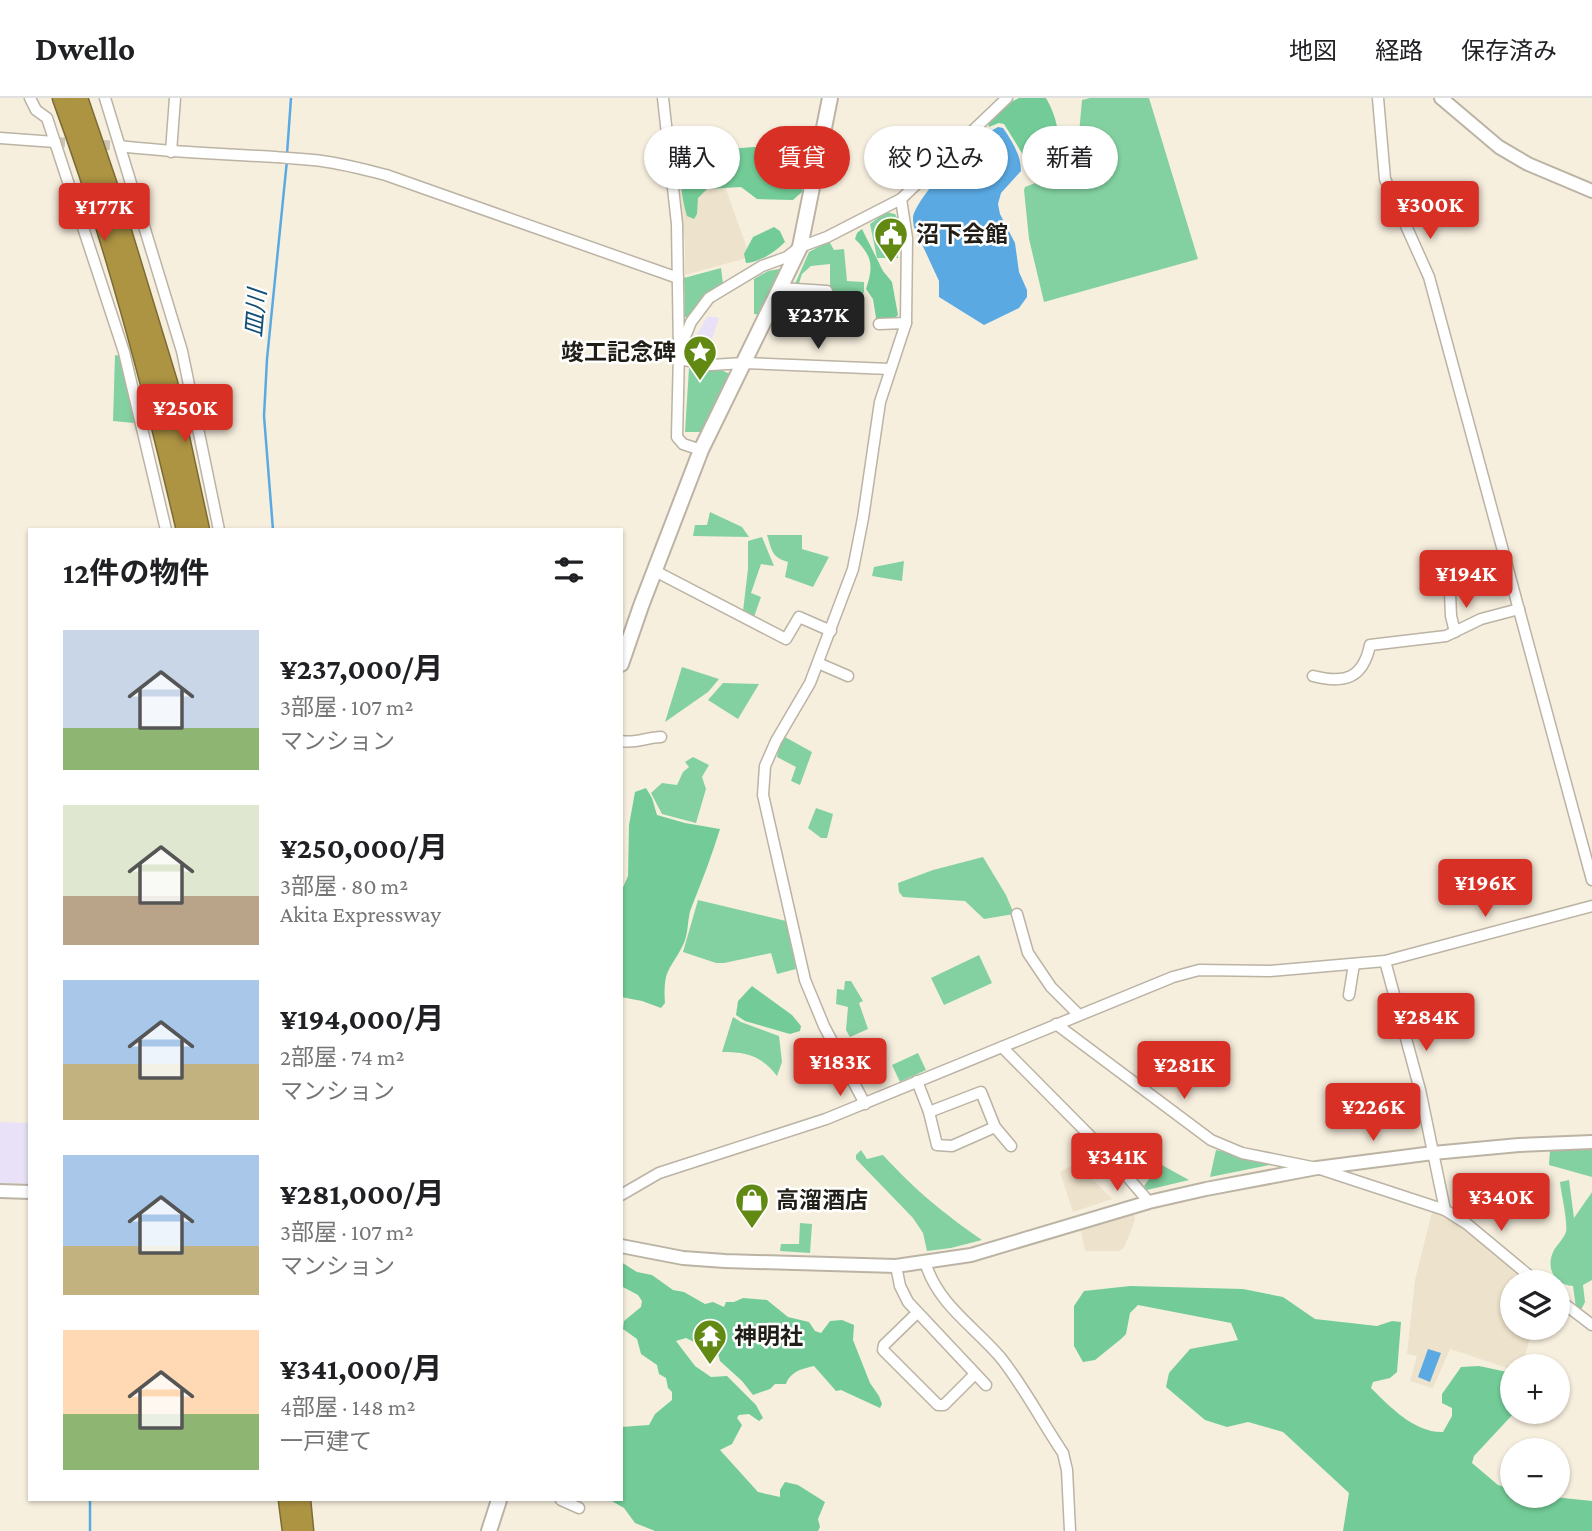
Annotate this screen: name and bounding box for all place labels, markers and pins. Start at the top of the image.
pin: ¥300K [1381,181,1479,241]
pin: ¥177K [55,184,153,243]
public building icon: 沼下会館 [872,215,910,264]
place label: 沼下会館 [916,221,1008,247]
pin: ¥237K [769,292,867,351]
place icon: 竣工記念碑 [681,333,719,382]
place label: 竣工記念碑 [561,339,676,365]
pin: ¥250K [136,384,234,444]
pin: ¥194K [1417,550,1515,610]
pin: ¥196K [1436,860,1534,919]
pin: ¥284K [1377,993,1475,1053]
pin: ¥183K [791,1038,889,1098]
pin: ¥281K [1135,1042,1233,1101]
pin: ¥226K [1324,1084,1422,1143]
pin: ¥341K [1068,1134,1166,1193]
pin: ¥340K [1452,1174,1550,1233]
shop icon: 高溜酒店 [733,1181,771,1230]
place label: 高溜酒店 [776,1187,868,1213]
temple icon: 神明社 [691,1317,729,1366]
place label: 神明社 [734,1323,803,1349]

